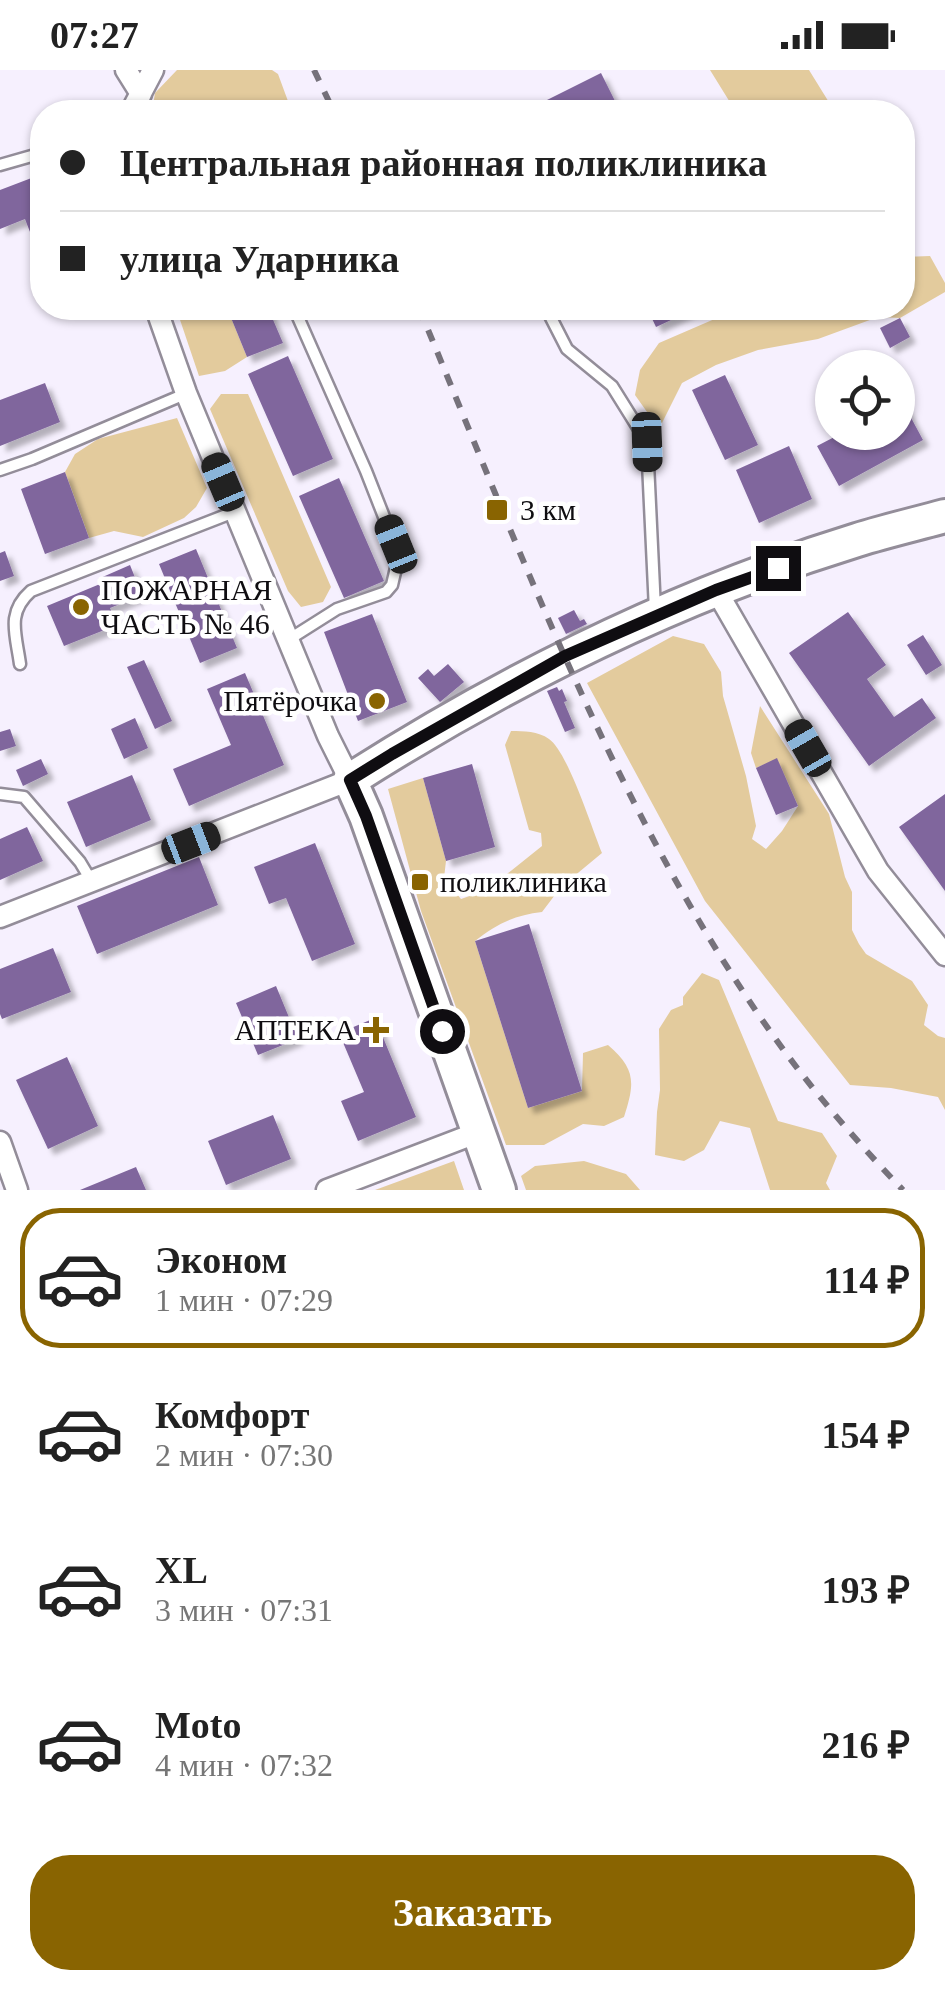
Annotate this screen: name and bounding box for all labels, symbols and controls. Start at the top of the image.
text: 07:27 [50,14,139,56]
text: Центральная районная поликлиника [120,142,767,184]
text: улица Ударника [120,238,399,280]
map controls [815,350,915,450]
button: locate [815,350,915,450]
car [631,411,663,473]
car [197,449,249,515]
place label: 3 км [520,493,576,526]
marker: 3 км [484,497,510,523]
car [371,511,421,577]
route end [756,546,801,591]
place label: ПОЖАРНАЯ ЧАСТЬ № 46 [101,573,272,640]
marker: ПОЖАРНАЯ ЧАСТЬ № 46 [70,596,92,618]
place label: Пятёрочка [223,684,357,717]
marker: Пятёрочка [366,690,388,712]
car [780,715,836,781]
car [158,818,224,868]
place label: поликлиника [440,865,607,898]
marker: поликлиника [409,871,431,893]
route start [420,1009,465,1054]
place label: АПТЕКА [234,1013,356,1046]
marker: АПТЕКА [365,1019,387,1041]
icon: car [35,1233,125,1323]
text: Эконом [155,1239,287,1281]
text: 114 ₽ [823,1259,910,1301]
text: 1 мин · 07:29 [155,1282,333,1318]
icon: car [35,1388,125,1478]
text: Комфорт [155,1394,309,1436]
text: 154 ₽ [821,1414,910,1456]
text: 2 мин · 07:30 [155,1437,333,1473]
icon: car [35,1543,125,1633]
text: XL [155,1549,208,1591]
text: 193 ₽ [821,1569,910,1611]
text: 3 мин · 07:31 [155,1592,333,1628]
icon: car [35,1698,125,1788]
text: Moto [155,1704,242,1746]
text: 216 ₽ [821,1724,910,1766]
text: 4 мин · 07:32 [155,1747,333,1783]
button: Заказать [30,1855,915,1970]

